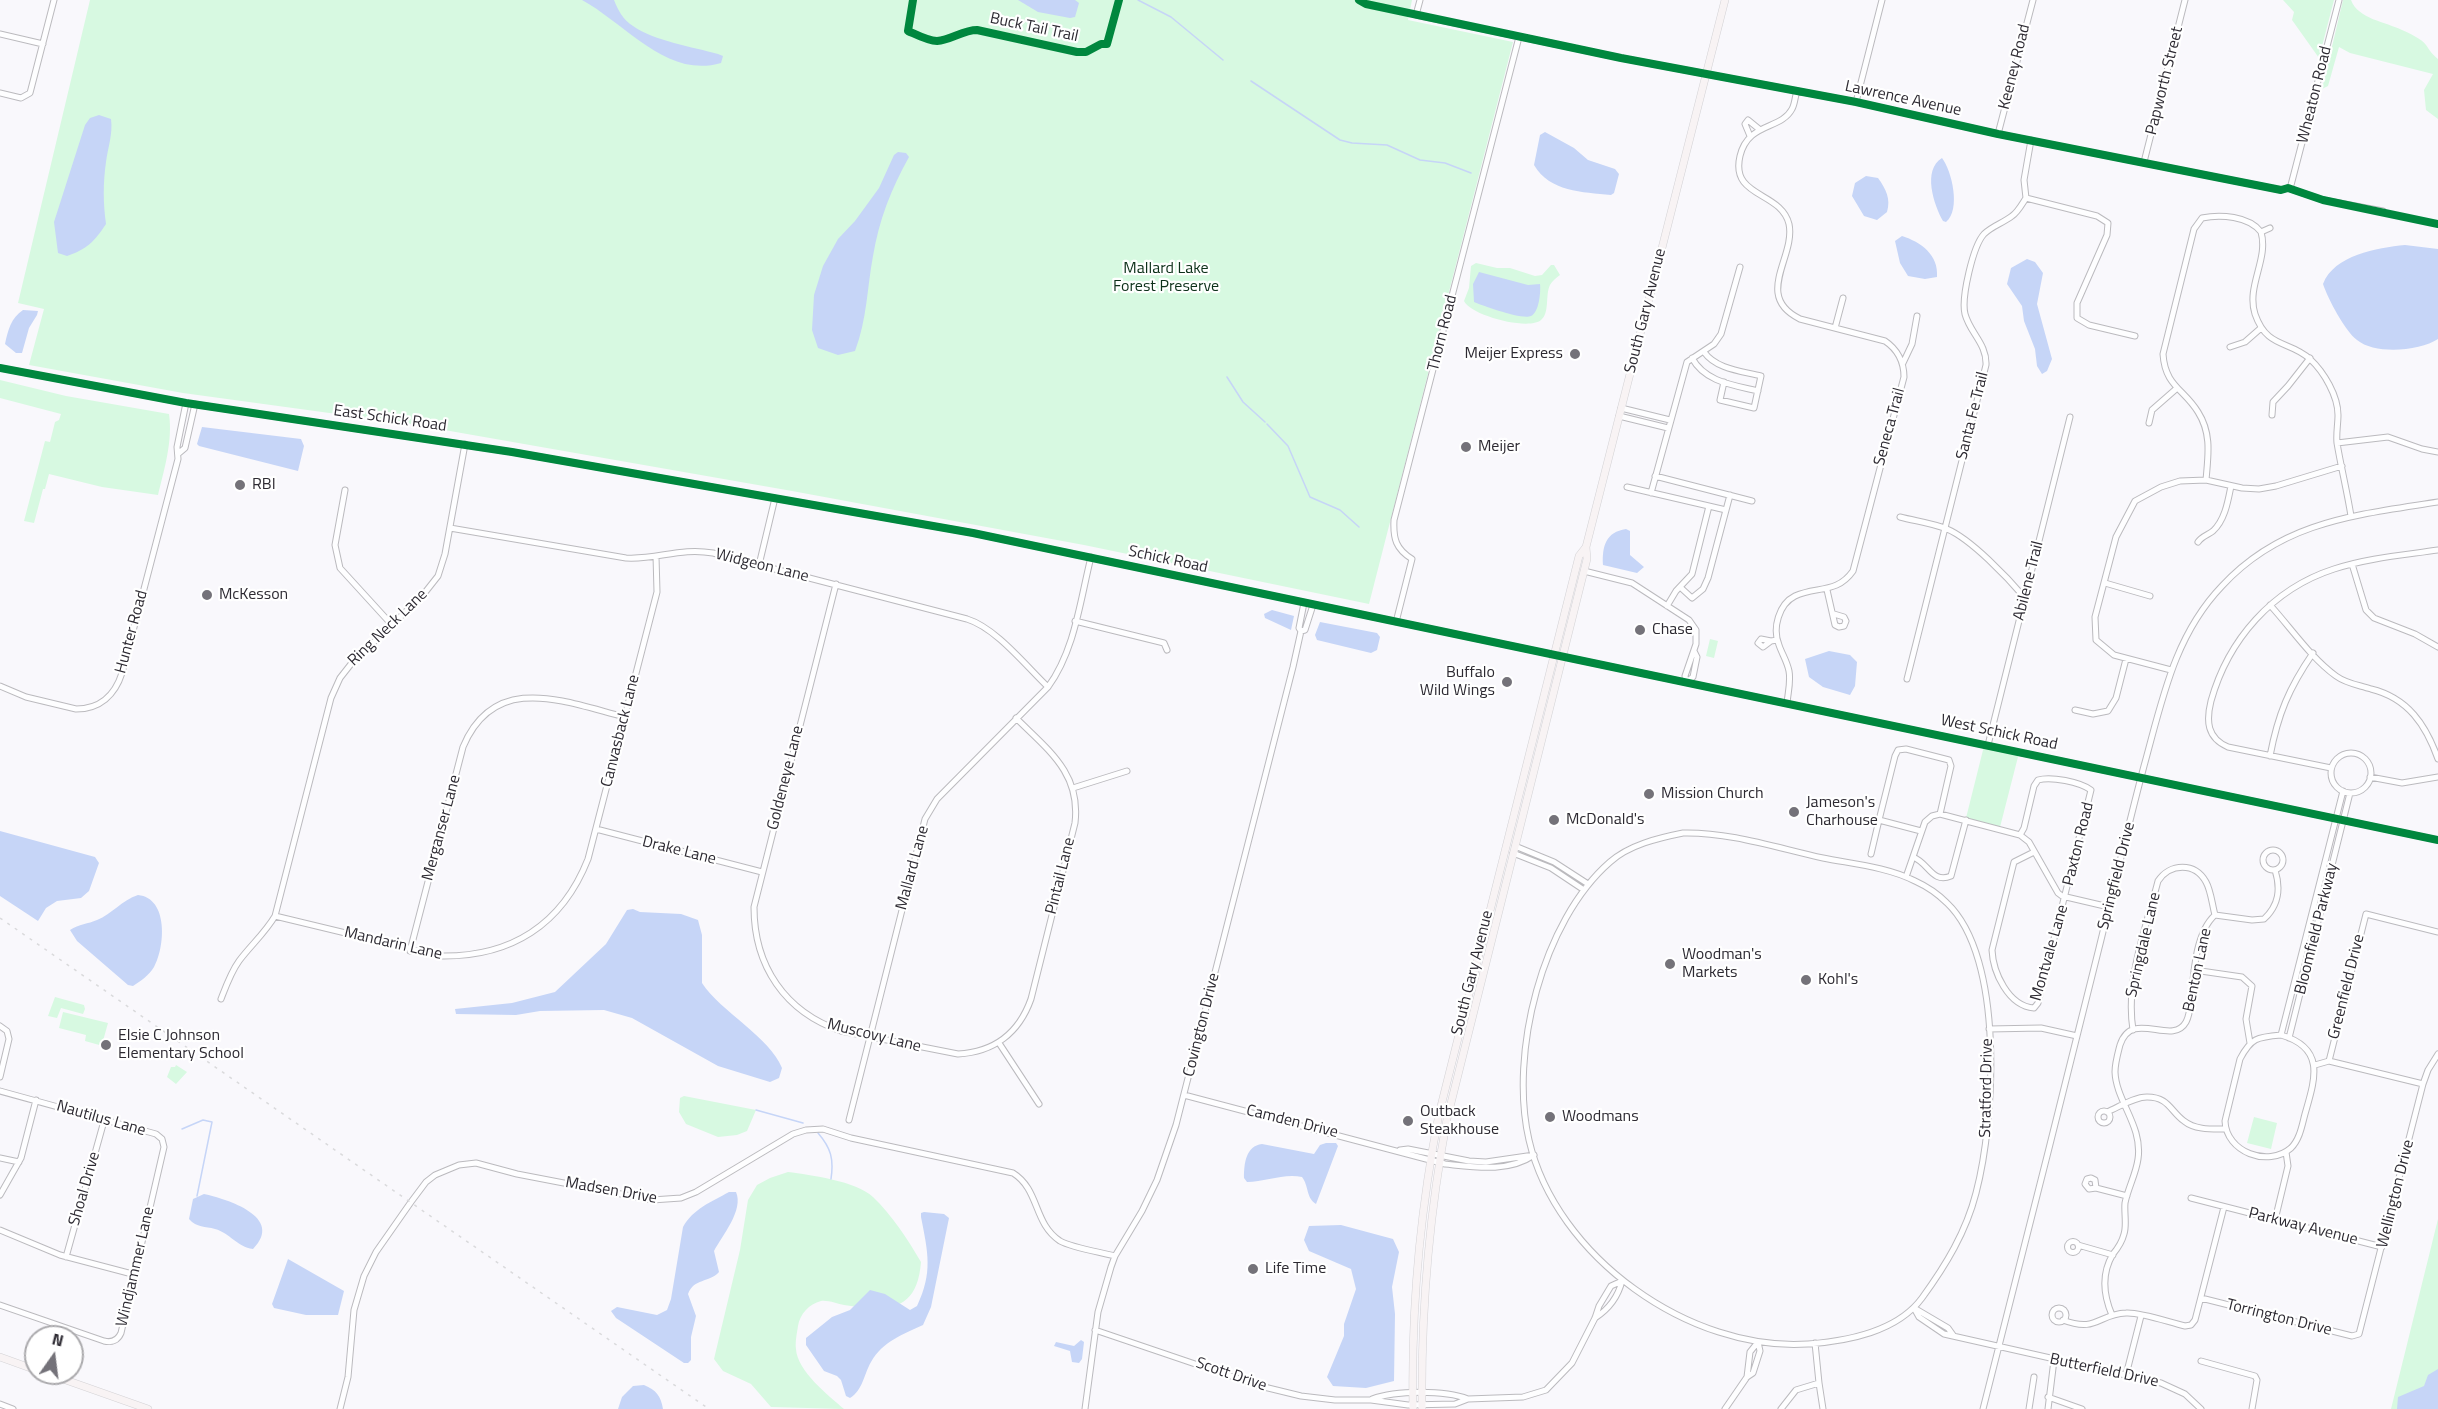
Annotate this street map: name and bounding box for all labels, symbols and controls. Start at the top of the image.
street label: Buck Tail Trail [988,9,1080,47]
street label: Keeney Road [1995,22,2035,112]
street label: Papworth Street [2142,25,2188,137]
street label: Wheaton Road [2294,44,2336,146]
street label: Lawrence Avenue [1843,77,1963,121]
street label: South Gary Avenue [1621,247,1671,375]
park label: Mallard Lake Forest Preserve [1113,259,1219,297]
street label: Thorn Road [1424,293,1462,373]
place label: Meijer Express [1465,344,1563,364]
marker: Meijer Express [1568,347,1582,361]
street label: Santa Fe Trail [1953,370,1993,462]
street label: Seneca Trail [1870,386,1910,468]
street label: East Schick Road [332,402,448,436]
place label: Meijer [1478,437,1520,457]
marker: Meijer [1459,440,1473,454]
place label: RBI [252,475,276,495]
marker: RBI [233,478,247,492]
street label: Abilene Trail [2010,539,2048,623]
street label: Schick Road [1127,542,1209,578]
street label: Widgeon Lane [713,545,811,587]
place label: McKesson [219,585,288,605]
street label: Ring Neck Lane [344,585,432,671]
street label: Hunter Road [112,588,152,676]
marker: McKesson [200,588,214,602]
place label: Chase [1652,620,1693,640]
marker: Chase [1633,623,1647,637]
place label: Buffalo Wild Wings [1420,663,1495,701]
street label: Canvasback Lane [598,673,644,789]
marker: Buffalo Wild Wings [1500,675,1514,689]
street label: West Schick Road [1939,711,2059,755]
street label: Goldeneye Lane [764,724,808,832]
street label: Merganser Lane [419,773,465,883]
place label: Mission Church [1661,784,1764,804]
marker: Mission Church [1642,787,1656,801]
place label: Jameson's Charhouse [1806,793,1878,831]
street label: Paxton Road [2059,800,2099,888]
marker: Jameson's Charhouse [1787,805,1801,819]
place label: McDonald's [1566,810,1645,830]
marker: McDonald's [1547,813,1561,827]
street label: Springfield Drive [2094,820,2140,932]
street label: Mallard Lane [893,824,933,912]
street label: Drake Lane [640,833,718,869]
street label: Pintail Lane [1042,836,1080,916]
street label: Bloomfield Parkway [2291,861,2343,997]
street label: Springdale Lane [2123,891,2165,999]
street label: Montvale Lane [2027,903,2073,1003]
street label: South Gary Avenue [1448,909,1498,1037]
street label: Mandarin Lane [342,923,444,965]
street label: Benton Lane [2180,926,2216,1014]
street label: Greenfield Drive [2325,933,2369,1041]
place label: Woodman's Markets [1682,945,1762,983]
marker: Woodman's Markets [1663,957,1677,971]
place label: Kohl's [1818,970,1858,990]
street label: Covington Drive [1180,971,1224,1079]
marker: Kohl's [1799,973,1813,987]
street label: Muscovy Lane [825,1015,923,1057]
place label: Elsie C Johnson Elementary School [118,1026,244,1064]
marker: Elsie C Johnson Elementary School [99,1038,113,1052]
street label: Stratford Drive [1977,1038,1997,1138]
street label: Nautilus Lane [54,1097,148,1141]
street label: Camden Drive [1244,1101,1340,1143]
place label: Outback Steakhouse [1420,1102,1499,1140]
place label: Woodmans [1562,1107,1639,1127]
marker: Woodmans [1543,1110,1557,1124]
marker: Outback Steakhouse [1401,1114,1415,1128]
street label: Wellington Drive [2373,1138,2419,1250]
street label: Shoal Drive [65,1150,105,1228]
street label: Madsen Drive [564,1174,658,1208]
street label: Parkway Avenue [2246,1204,2360,1250]
street label: Windjammer Lane [113,1205,159,1329]
place label: Life Time [1265,1259,1326,1279]
marker: Life Time [1246,1262,1260,1276]
street label: Torrington Drive [2224,1296,2334,1340]
north arrow [24,1325,84,1385]
text: N [50,1326,66,1352]
street label: Butterfield Drive [2048,1350,2160,1392]
street label: Scott Drive [1193,1354,1269,1396]

